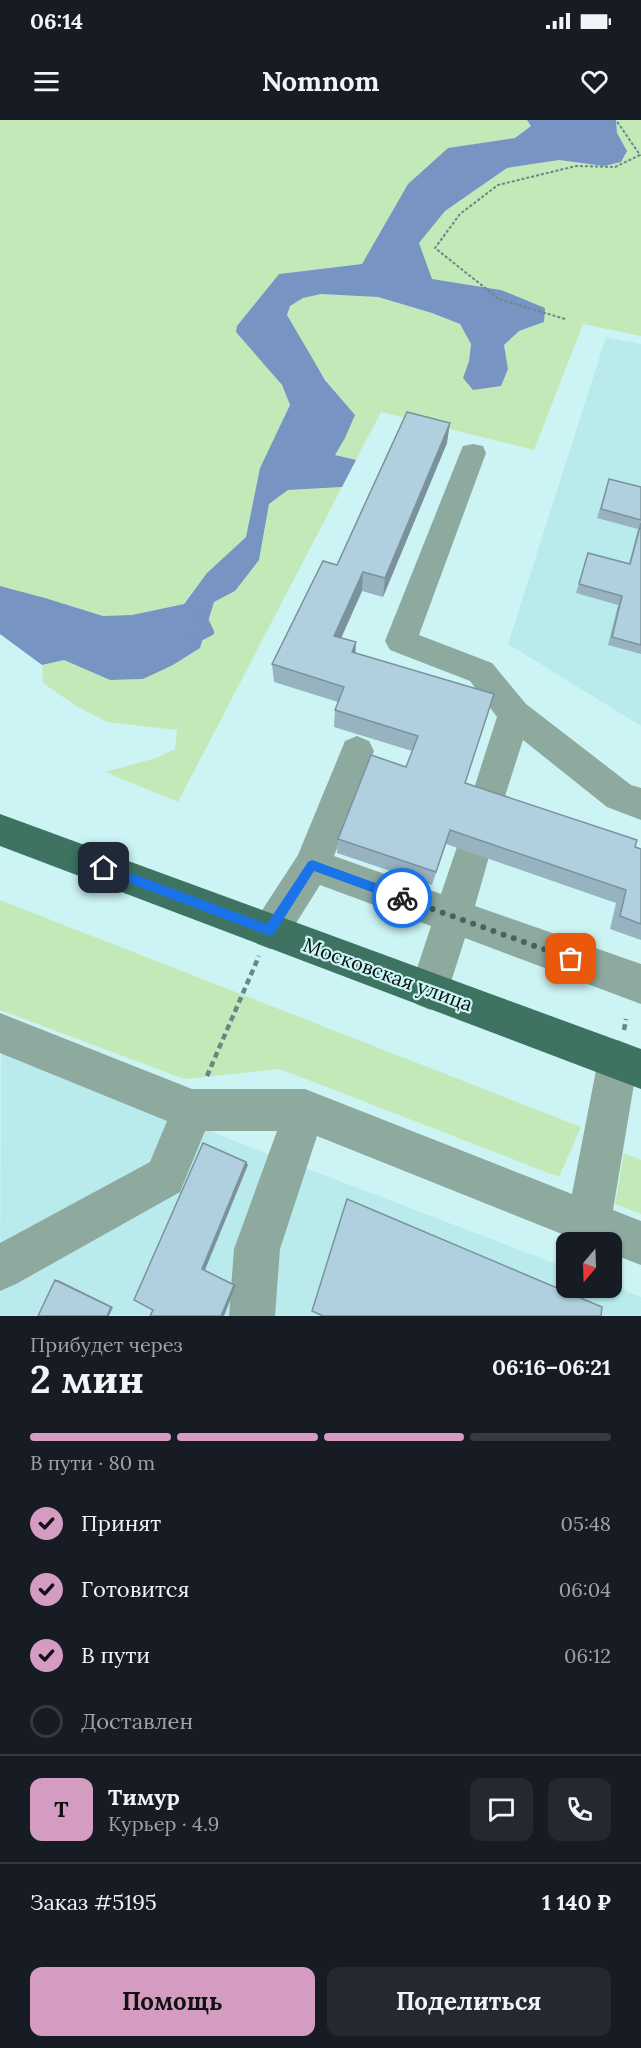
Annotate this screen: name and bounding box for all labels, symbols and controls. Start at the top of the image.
text: 06:14 [30,7,83,35]
text: Nomnom [262,64,379,98]
icon: menu [30,65,63,98]
icon: heart [578,65,611,98]
pin [78,842,129,893]
icon: home [87,851,120,884]
courier [372,868,432,928]
icon: bike [386,882,419,915]
street label: Московская улица [300,932,476,1016]
pin [545,933,596,984]
icon: bag [554,942,587,975]
north arrow [556,1232,622,1298]
map controls [556,1232,622,1298]
text: Прибудет через [30,1332,183,1357]
text: 06:16–06:21 [492,1353,611,1381]
text: 2 мин [30,1354,144,1404]
text: В пути · 80 m [30,1450,155,1475]
icon: check [30,1507,63,1540]
text: Принят [81,1509,161,1537]
text: 05:48 [561,1511,611,1536]
icon: check [30,1573,63,1606]
text: Готовится [81,1575,190,1603]
text: 06:04 [559,1577,611,1602]
icon: check [30,1639,63,1672]
text: В пути [81,1641,150,1669]
text: 06:12 [564,1643,611,1668]
text: Доставлен [81,1707,193,1735]
button: chat [470,1778,533,1841]
button: phone [548,1778,611,1841]
text: Тимур [108,1783,180,1811]
text: Т [54,1795,69,1823]
text: Курьер · 4.9 [108,1811,219,1836]
text: Заказ #5195 [30,1888,157,1916]
text: 1 140 ₽ [542,1888,611,1916]
button: Помощь [30,1967,315,2036]
button: Поделиться [327,1967,611,2036]

